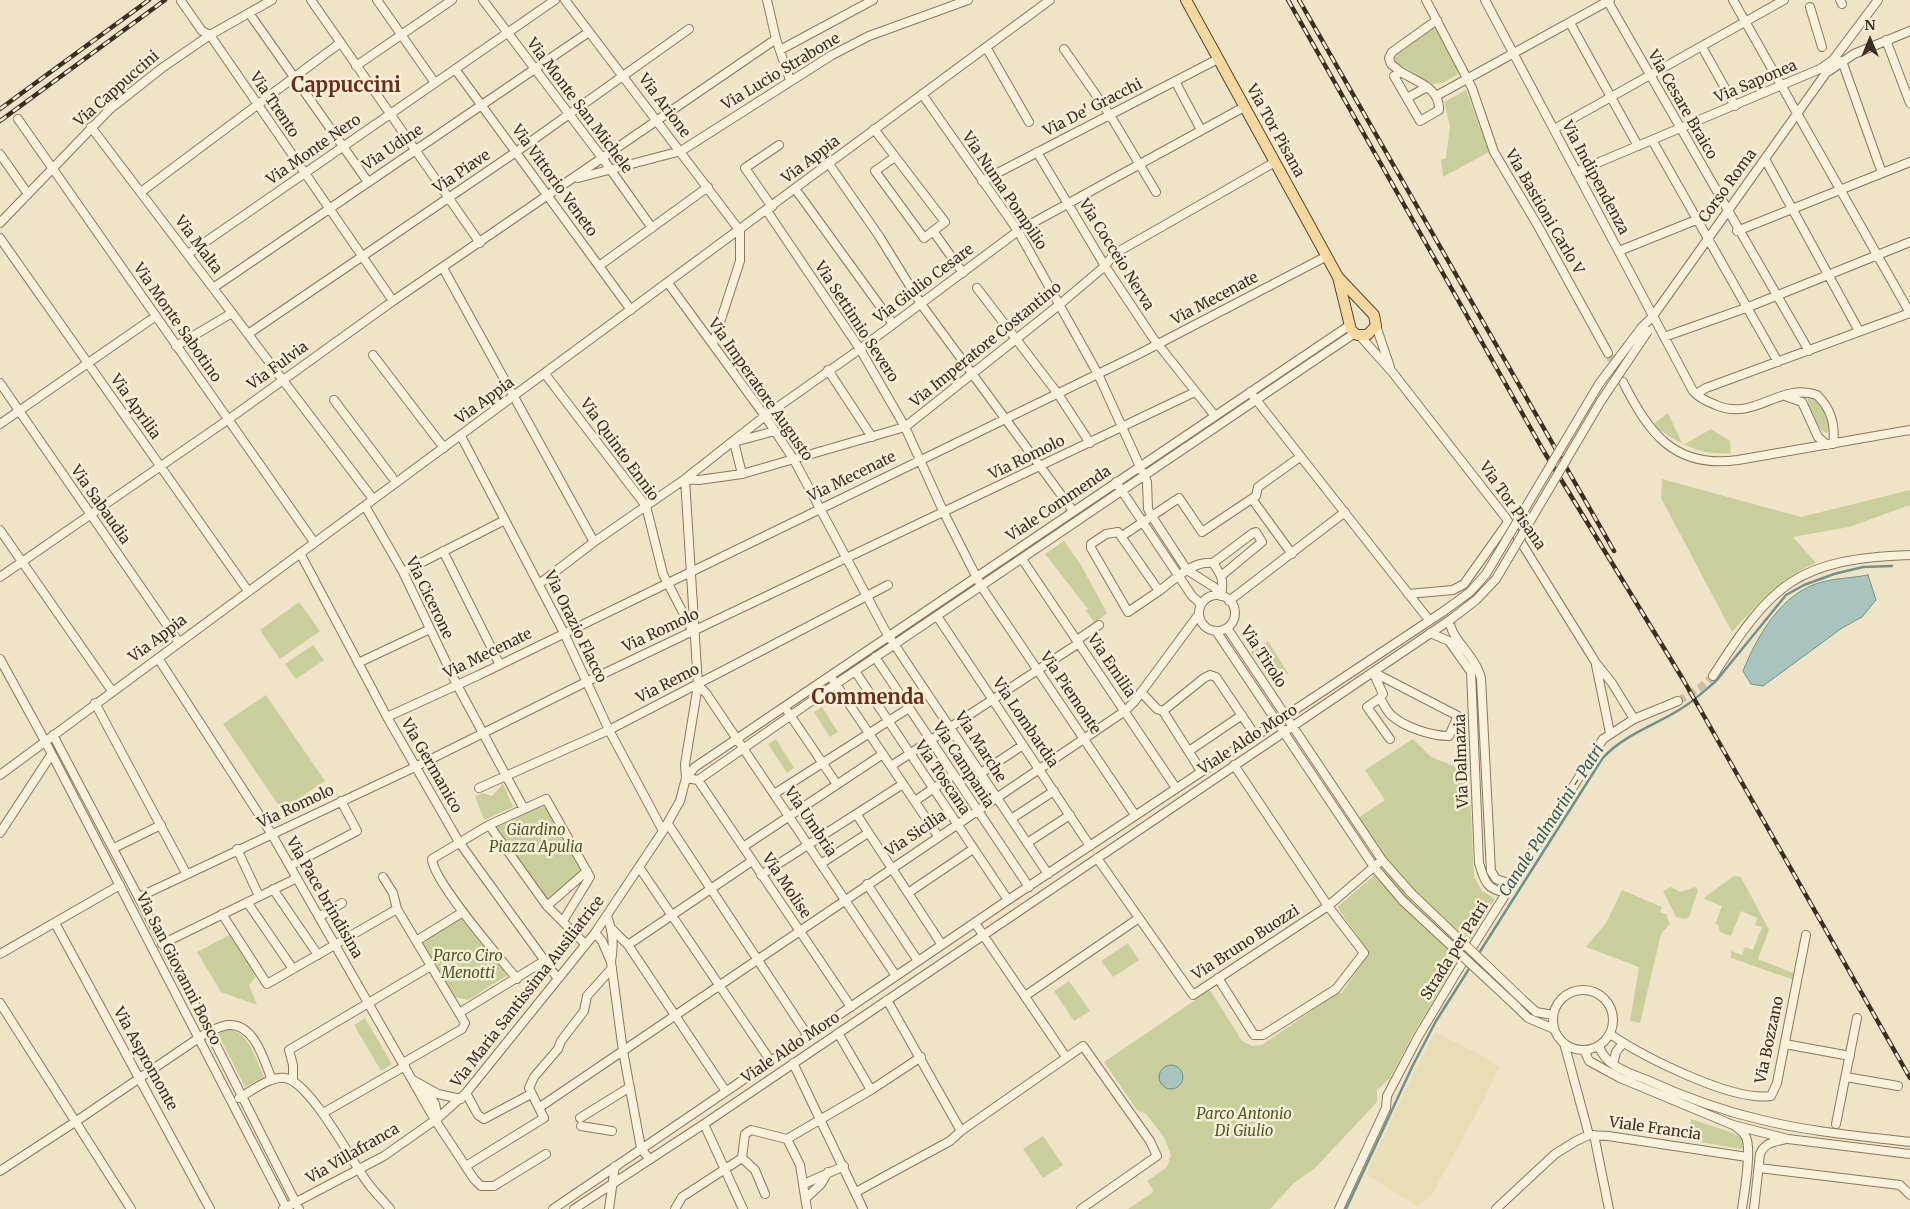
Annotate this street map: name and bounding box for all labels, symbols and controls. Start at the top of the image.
north arrow [1845,15,1895,65]
text: N [1864,16,1876,34]
street label: Via Lucio Strabone [719,30,843,114]
street label: Via Monte San Michele [522,35,636,177]
street label: Via Cappuccini [71,47,163,131]
street label: Via Cesare Braico [1643,47,1721,163]
street label: Via Saponea [1712,57,1800,107]
street label: Via Trento [246,69,302,141]
street label: Via Arione [634,71,694,141]
district label: Cappuccini [291,74,401,98]
street label: Via De' Gracchi [1041,75,1145,141]
street label: Via Tor Pisana [1242,81,1308,181]
street label: Via Monte Nero [263,111,365,189]
street label: Via Indipendenza [1557,118,1633,238]
street label: Via Udine [359,121,427,175]
street label: Via Vittorio Veneto [507,122,601,240]
street label: Via Numa Pompilio [958,129,1050,253]
street label: Via Appia [778,132,844,188]
street label: Via Piave [430,146,494,198]
street label: Via Bastioni Carlo V [1501,146,1587,278]
street label: Corso Roma [1695,146,1761,226]
street label: Via Cocceio Nerva [1075,196,1157,314]
street label: Via Malta [170,213,226,277]
street label: Via Giulio Cesare [871,241,977,327]
street label: Via Settimio Severo [810,258,902,386]
street label: Via Monte Sabotino [129,260,225,386]
street label: Via Mecenate [1169,269,1261,329]
street label: Via Imperatore Costantino [907,278,1065,412]
street label: Via Imperatore Augusto [704,315,816,465]
street label: Via Fulvia [244,338,312,394]
street label: Via Aprilia [106,371,164,443]
street label: Via Appia [452,374,518,428]
street label: Via Quinto Ennio [576,395,662,505]
street label: Via Romolo [986,432,1068,484]
street label: Via Mecenate [805,448,899,506]
street label: Via Tor Pisana [1475,459,1549,553]
street label: Via Sabaudia [66,462,134,548]
street label: Viale Commenda [1003,462,1115,546]
street label: Via Cicerone [401,554,457,642]
street label: Via Orazio Flacco [540,568,610,686]
street label: Via Romolo [620,605,702,657]
street label: Via Appia [125,611,191,667]
street label: Via Tirolo [1236,623,1290,691]
street label: Via Mecenate [441,625,535,683]
street label: Via Emilia [1083,631,1139,701]
street label: Via Piemonte [1036,648,1104,738]
street label: Via Remo [634,661,702,707]
street label: Via Lombardia [988,675,1062,771]
district label: Commenda [811,686,925,710]
street label: Viale Aldo Moro [1195,701,1301,779]
street label: Via Marche [950,708,1010,786]
street label: Via Dalmazia [1451,713,1473,809]
street label: Via Germanico [397,716,465,816]
street label: Via Campania [928,719,998,811]
street label: Via Toscana [911,737,973,819]
water label: Canale Palmarini - Patri [1495,741,1609,901]
street label: Via Romolo [255,781,337,833]
street label: Via Umbria [780,784,840,860]
street label: Via Sicilia [882,807,950,861]
park label: Giardino Piazza Apulia [489,822,583,857]
street label: Via Pace brindisina [282,834,366,962]
street label: Via Molise [758,850,814,922]
street label: Via San Giovanni Bosco [132,890,224,1048]
street label: Via Maria Santissima Ausiliatrice [448,893,608,1091]
street label: Strada per Patri [1417,898,1493,1004]
street label: Via Bruno Buozzi [1189,902,1303,984]
park label: Parco Ciro Menotti [433,948,503,983]
street label: Via Bozzano [1752,995,1788,1085]
street label: Via Aspromonte [109,1004,181,1114]
street label: Viale Aldo Moro [739,1009,843,1087]
park label: Parco Antonio Di Giulio [1196,1106,1292,1141]
street label: Viale Francia [1608,1114,1702,1144]
street label: Via Villafranca [303,1120,403,1188]

